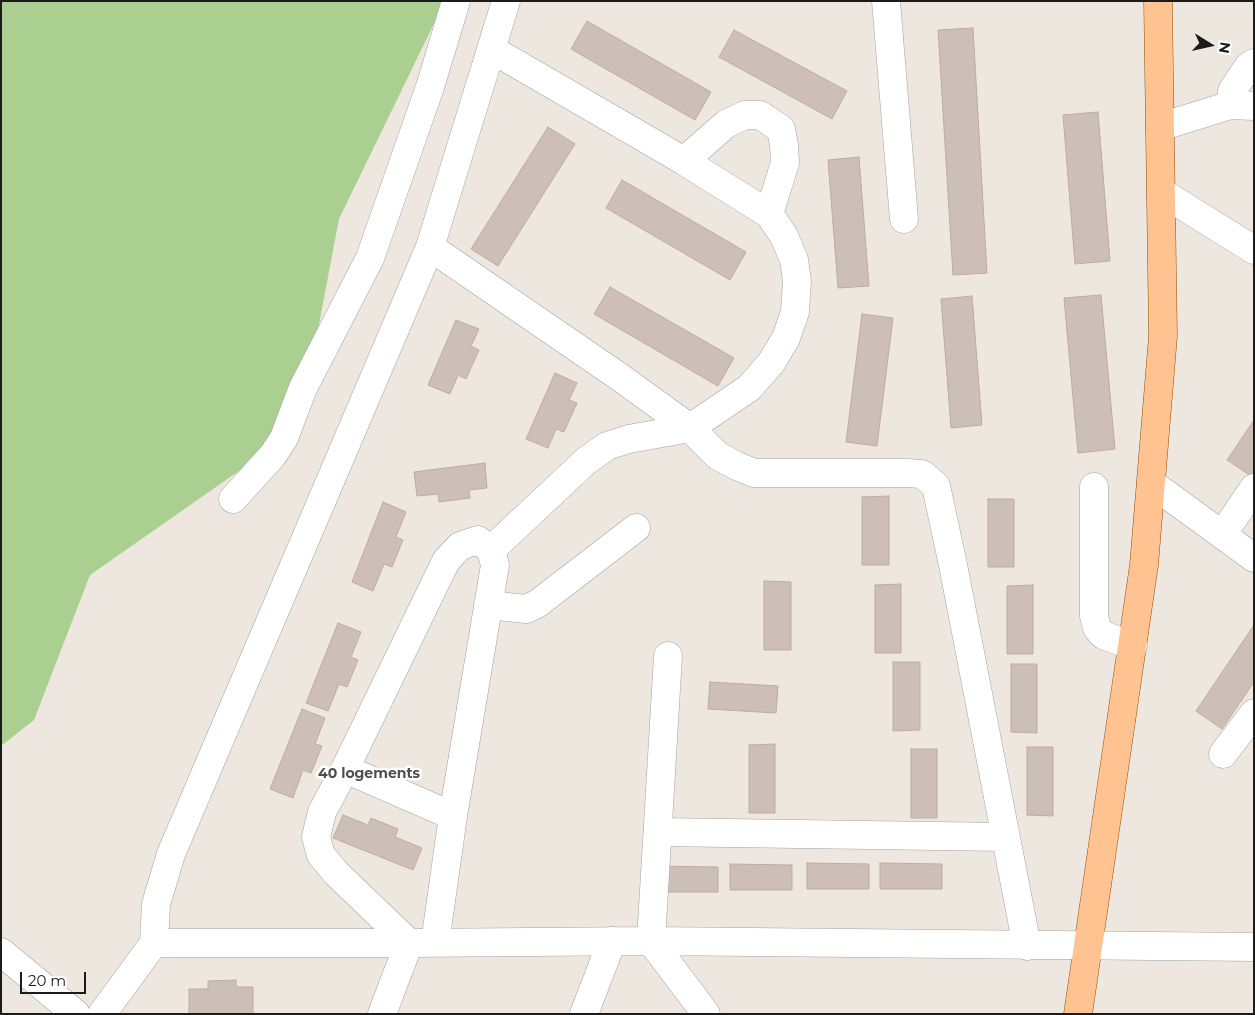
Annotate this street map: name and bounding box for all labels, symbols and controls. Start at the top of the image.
north arrow [1185,20,1235,70]
text: N [1215,40,1235,55]
district label: 40 logements [318,766,420,782]
scale bar [22,962,89,994]
text: 20 m [28,971,66,990]

